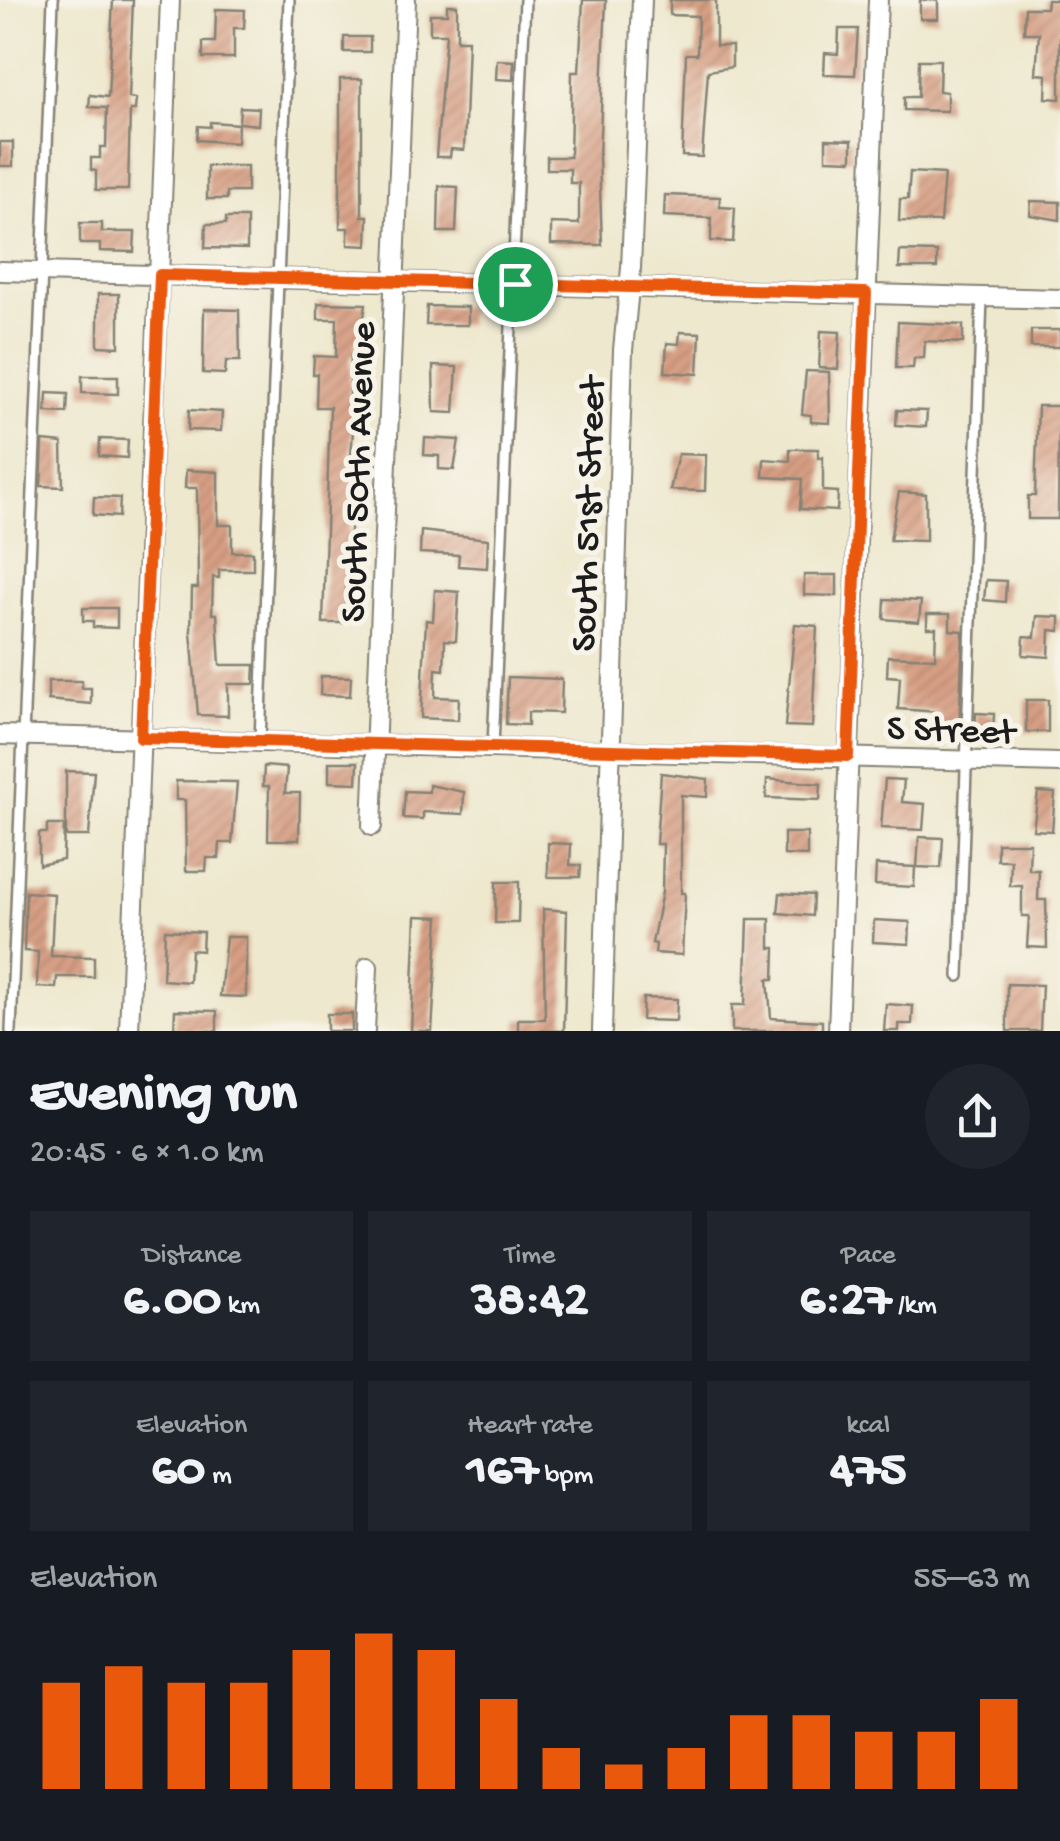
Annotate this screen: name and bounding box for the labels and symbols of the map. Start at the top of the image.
pin [473,242,558,327]
street label: South 50th Avenue [334,321,388,623]
street label: South 51st Street [564,372,618,653]
street label: S Street [886,709,1019,757]

